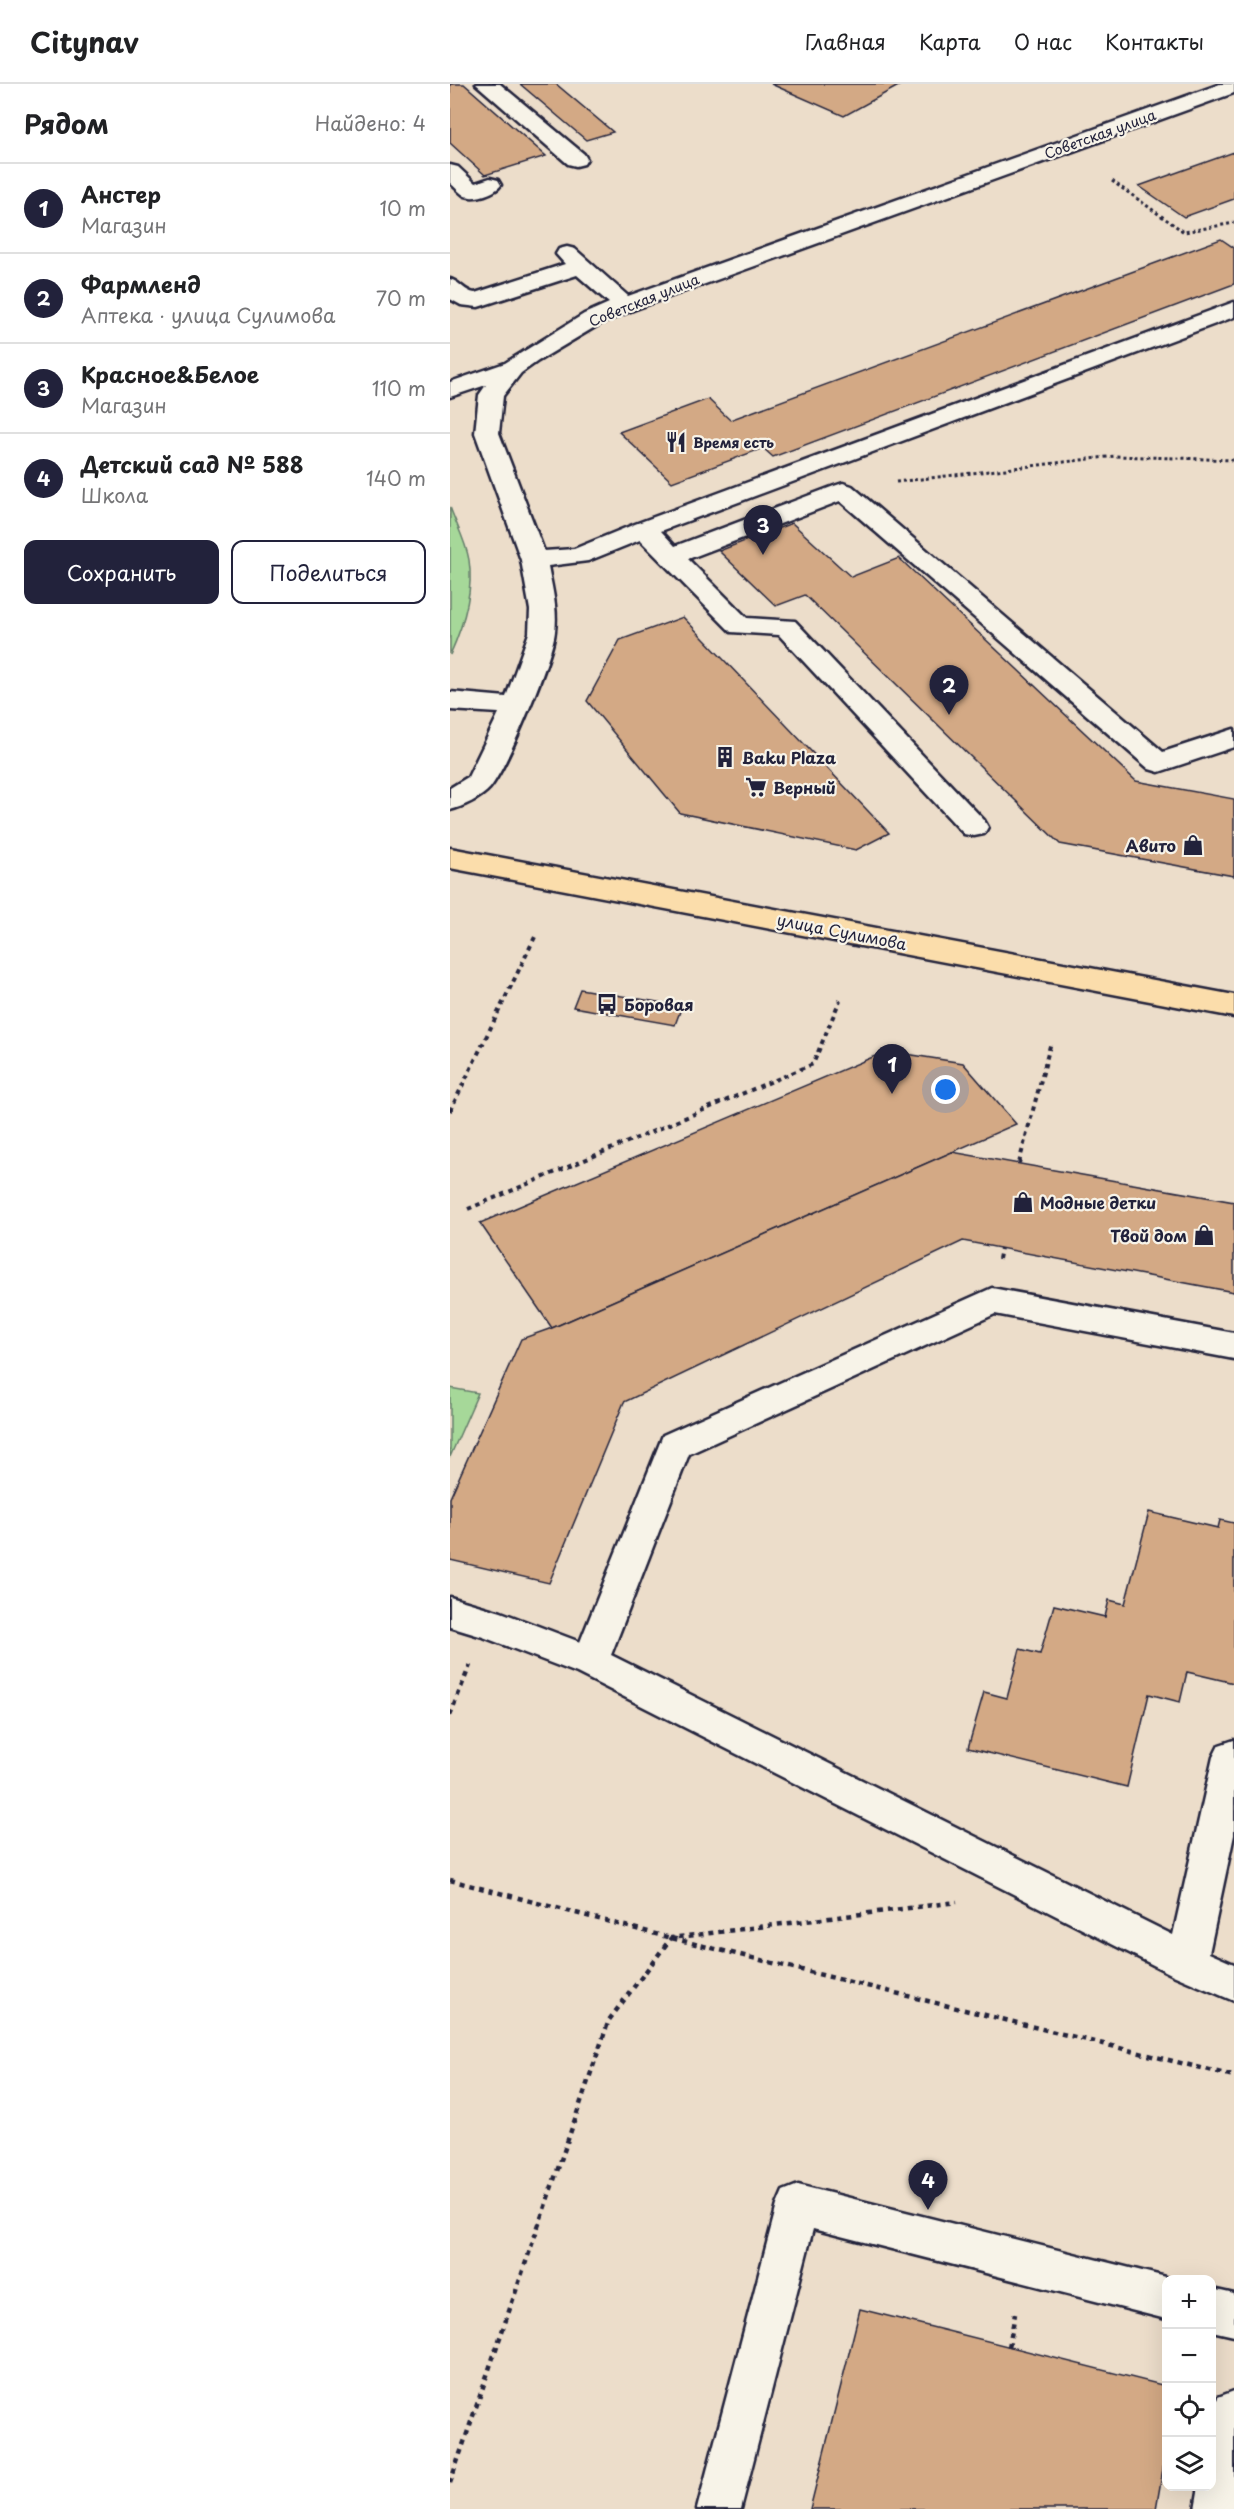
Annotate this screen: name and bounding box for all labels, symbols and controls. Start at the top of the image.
text: Citynav [30,20,139,63]
text: Главная [805,25,886,57]
text: Карта [919,25,981,57]
text: О нас [1014,25,1072,57]
text: Контакты [1105,25,1204,57]
text: Рядом [24,104,109,143]
street label: Советская улица [1041,104,1159,164]
text: Найдено: 4 [315,108,426,138]
text: Анстер [81,177,161,210]
text: 1 [39,193,48,223]
text: 10 m [379,193,426,223]
text: Магазин [81,210,167,240]
text: Фармленд [81,267,201,300]
street label: Советская улица [586,268,703,332]
text: 2 [36,283,51,313]
text: 70 m [376,283,426,313]
text: Аптека · улица Сулимова [81,300,335,330]
text: Красное&Белое [81,357,259,390]
text: 3 [37,373,50,403]
text: 110 m [372,373,426,403]
text: Магазин [81,390,167,420]
restaurant icon: Время есть [664,430,688,454]
place label: Время есть [693,432,774,453]
text: Детский сад № 588 [81,447,304,480]
text: 4 [37,463,50,493]
text: 140 m [366,463,426,493]
text: Школа [81,480,148,510]
pin: 3 [744,506,782,555]
button: Сохранить [24,540,219,604]
button: Поделиться [231,540,426,604]
pin: 2 [930,666,968,715]
building icon: Baku Plaza [713,745,737,769]
place label: Baku Plaza [742,745,836,769]
supermarket icon: Верный [744,775,768,799]
place label: Верный [773,775,836,799]
place label: Авито [1126,833,1176,857]
shop icon: Авито [1181,833,1205,857]
street label: улица Сулимова [775,907,909,955]
bus stop icon: Боровая [595,992,619,1016]
place label: Боровая [624,992,694,1016]
pin: 1 [872,1044,912,1094]
your location [931,1075,960,1104]
shop icon: Модные детки [1011,1190,1035,1214]
place label: Модные детки [1040,1190,1156,1214]
place label: Твой дом [1110,1223,1187,1247]
shop icon: Твой дом [1192,1223,1216,1247]
pin: 4 [908,2160,948,2210]
map controls [1162,2275,1216,2491]
button: + [1162,2275,1216,2329]
button: − [1162,2329,1216,2383]
button: locate [1162,2383,1216,2437]
button: layers [1162,2437,1216,2491]

